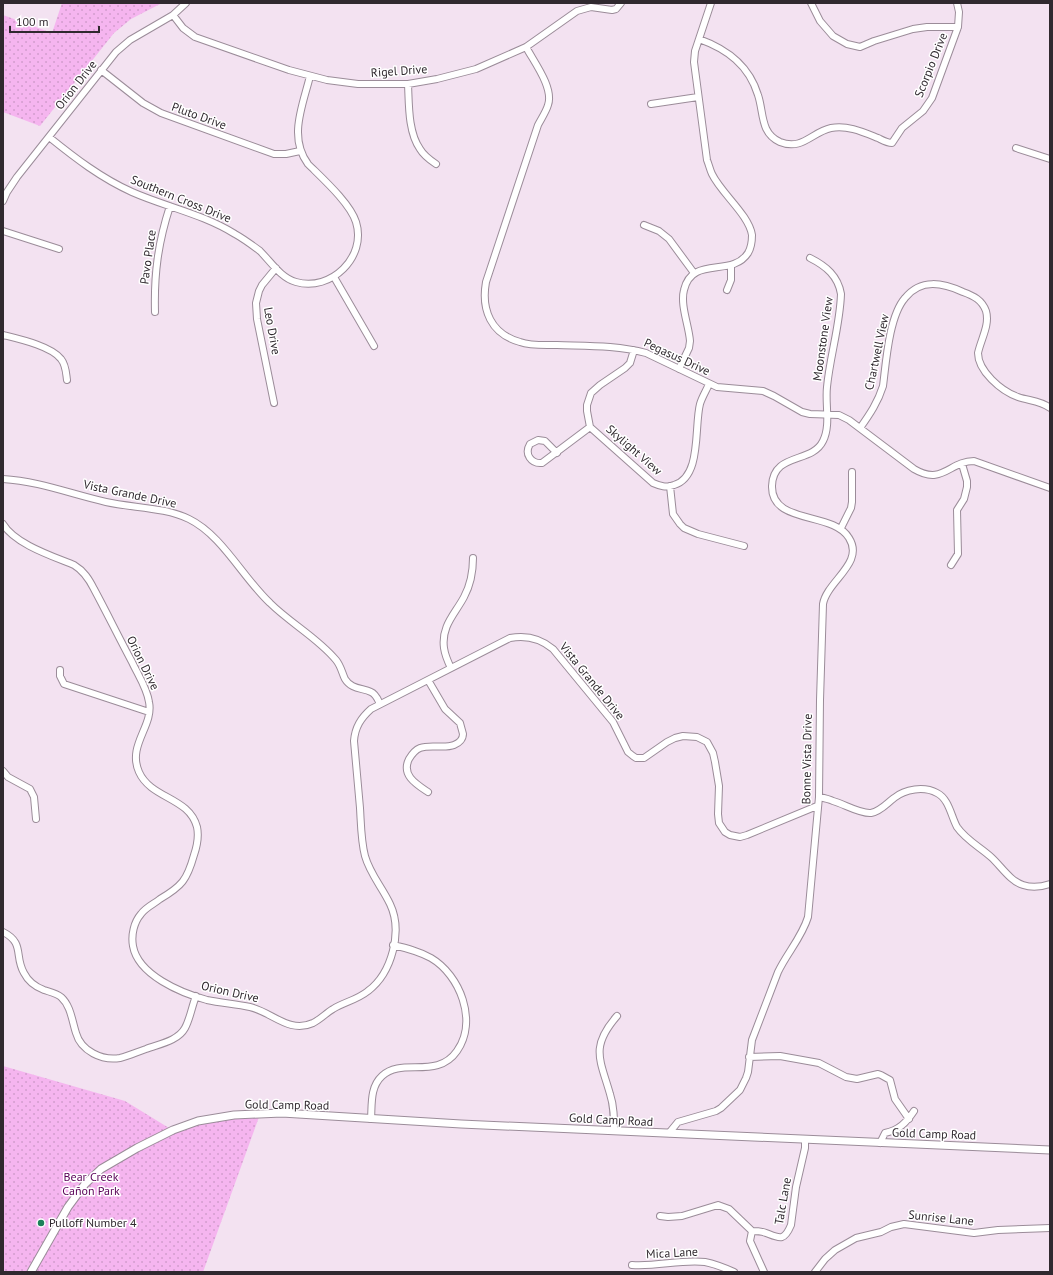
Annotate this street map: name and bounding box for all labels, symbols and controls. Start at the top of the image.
scale bar [10,8,99,34]
text: 100 m [16,14,49,29]
street label: Scorpio Drive [911,30,950,99]
street label: Orion Drive [52,57,100,112]
street label: Rigel Drive [370,61,428,80]
street label: Pluto Drive [170,99,229,132]
street label: Southern Cross Drive [129,172,234,226]
street label: Pavo Place [136,229,159,285]
street label: Moonstone View [809,296,836,382]
street label: Leo Drive [261,306,284,356]
street label: Chartwell View [861,312,892,391]
street label: Pegasus Drive [642,335,713,378]
street label: Skylight View [603,421,665,478]
street label: Vista Grande Drive [81,476,178,511]
street label: Orion Drive [124,633,163,692]
street label: Vista Grande Drive [556,638,628,722]
street label: Bonne Vista Drive [798,714,815,804]
street label: Orion Drive [200,978,260,1005]
street label: Gold Camp Road [245,1096,329,1113]
street label: Gold Camp Road [568,1110,654,1129]
street label: Gold Camp Road [892,1125,976,1142]
park label: Bear Creek Cañon Park [62,1169,120,1198]
street label: Talc Lane [771,1176,794,1226]
street label: Sunrise Lane [908,1207,974,1228]
place label: Pulloff Number 4 [49,1215,137,1230]
marker: Pulloff Number 4 [36,1218,46,1228]
street label: Mica Lane [646,1244,698,1261]

